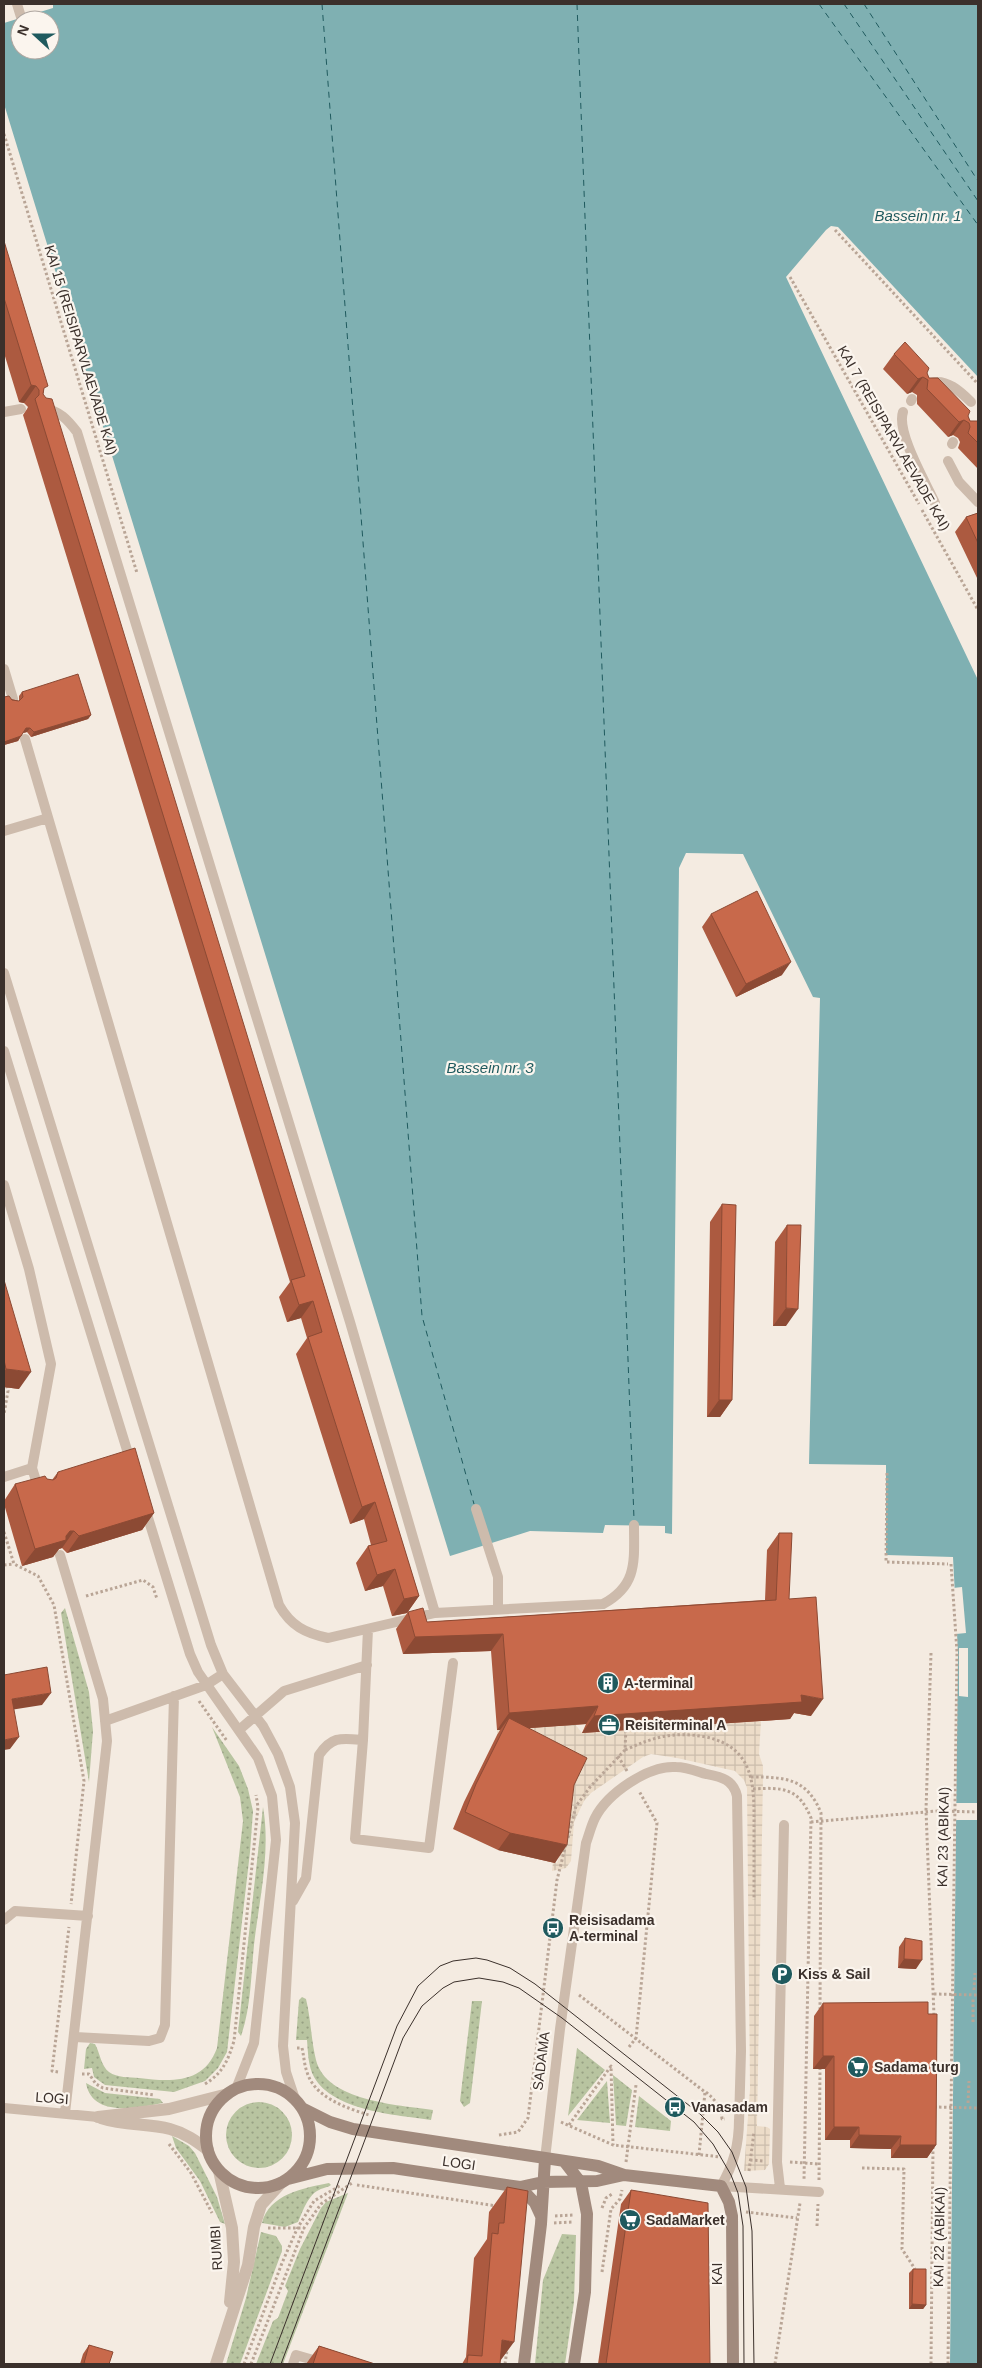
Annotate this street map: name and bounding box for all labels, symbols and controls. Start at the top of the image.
north arrow [10,10,60,60]
text: N [14,23,32,38]
water label: Bassein nr. 1 [875,207,962,224]
street label: KAI 15 (REISIPARVLAEVADE KAI) [41,243,121,457]
street label: KAI 7 (REISIPARVLAEVADE KAI) [834,343,954,533]
water label: Bassein nr. 3 [447,1059,534,1076]
building icon: A-terminal [596,1671,620,1695]
place label: A-terminal [624,1675,693,1691]
office icon: Reisiterminal A [597,1713,621,1737]
place label: Reisiterminal A [625,1717,726,1733]
street label: KAI 23 (ABIKAI) [934,1787,952,1887]
place label: Reisisadama A-terminal [569,1912,655,1944]
bus stop icon: Reisisadama A-terminal [541,1916,565,1940]
parking icon: Kiss & Sail [770,1962,794,1986]
place label: Kiss & Sail [798,1966,870,1982]
street label: SADAMA [529,2030,553,2091]
supermarket icon: Sadama turg [846,2055,870,2079]
place label: Sadama turg [874,2059,959,2075]
street label: LOGI [35,2089,69,2107]
bus stop icon: Vanasadam [663,2095,687,2119]
place label: Vanasadam [691,2099,768,2115]
street label: LOGI [441,2153,477,2173]
street label: KAI 22 (ABIKAI) [930,2187,948,2287]
supermarket icon: SadaMarket [618,2208,642,2232]
place label: SadaMarket [646,2212,725,2228]
street label: RUMBI [207,2225,225,2271]
street label: KAI [709,2263,725,2285]

